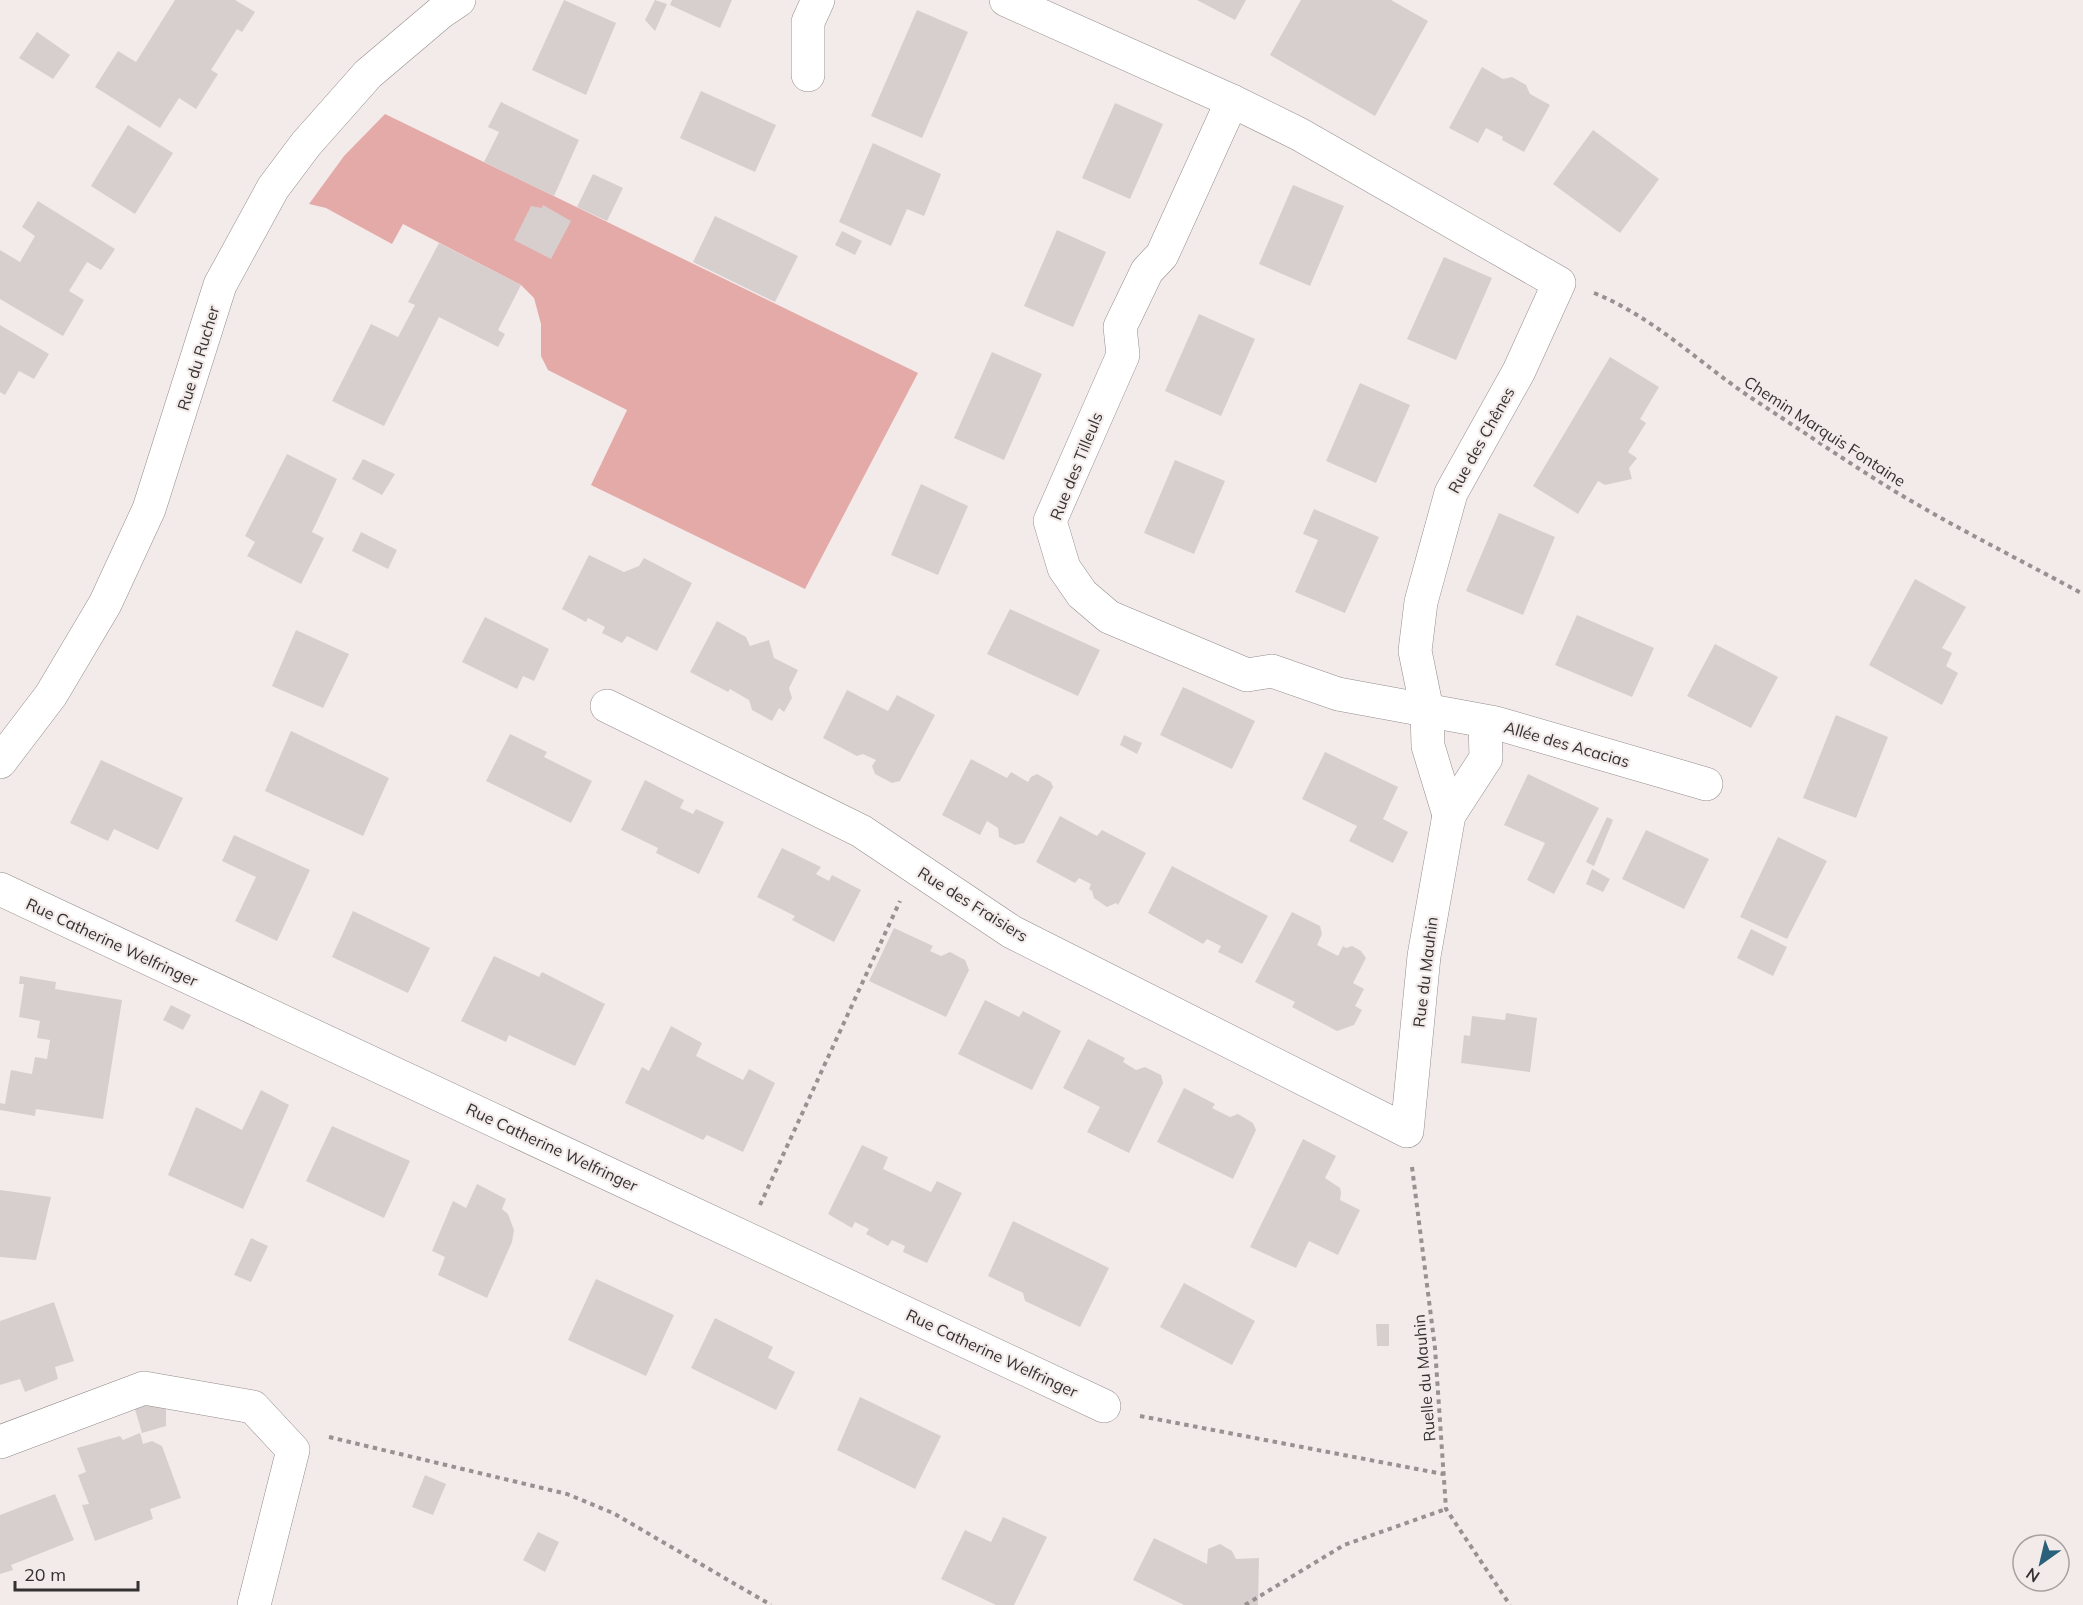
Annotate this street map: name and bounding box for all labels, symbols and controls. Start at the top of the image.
street label: Rue du Rucher [173,303,223,413]
street label: Chemin Marquis Fontaine [1741,371,1909,491]
street label: Rue des Chênes [1443,383,1519,497]
street label: Rue des Tilleuls [1045,409,1107,523]
street label: Allée des Acacias [1502,717,1632,772]
street label: Rue des Fraisiers [914,862,1032,946]
street label: Rue Catherine Welfringer [23,893,201,991]
street label: Rue du Mauhin [1408,916,1442,1028]
street label: Rue Catherine Welfringer [463,1098,641,1196]
street label: Rue Catherine Welfringer [903,1304,1081,1402]
street label: Ruelle du Mauhin [1408,1314,1440,1442]
north arrow [2011,1533,2071,1593]
scale bar [15,1554,138,1592]
text: 20 m [24,1563,66,1586]
text: N [2022,1564,2043,1587]

